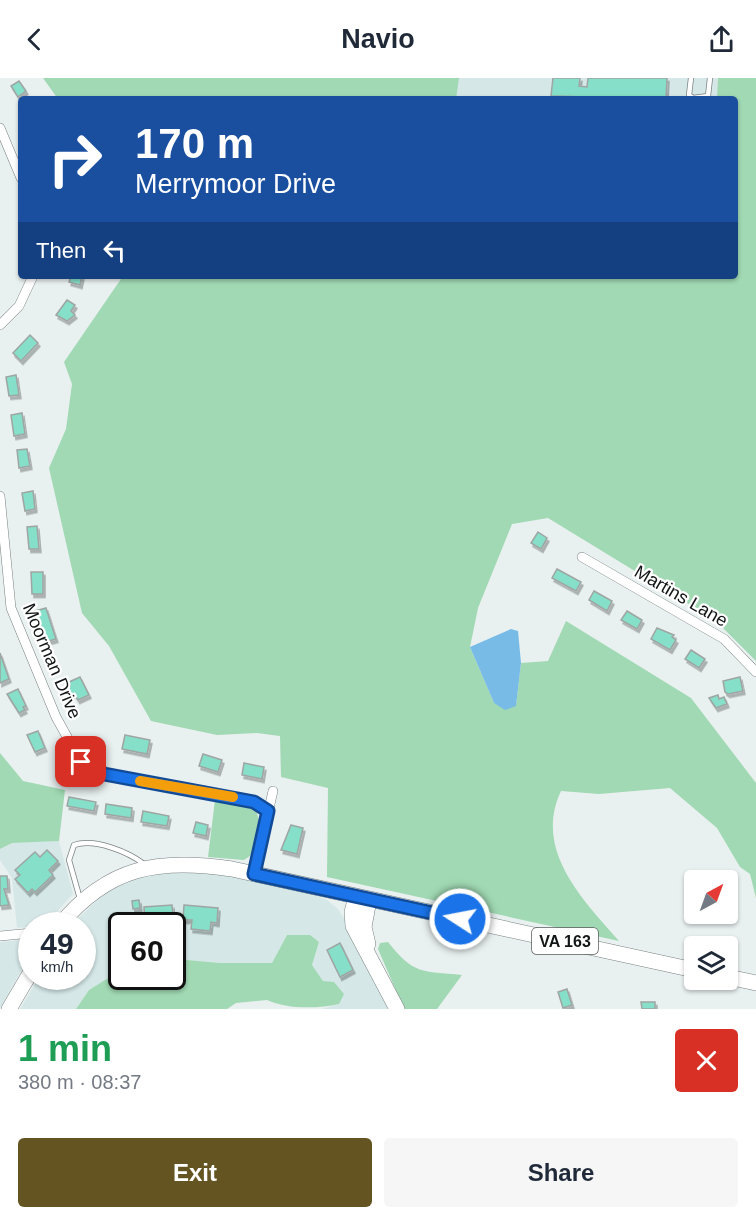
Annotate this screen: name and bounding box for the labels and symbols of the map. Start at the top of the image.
street label: Martins Lane [631,561,731,631]
street label: Moorman Drive [19,600,85,722]
pin [55,736,106,787]
north arrow [684,870,738,924]
position arrow [428,887,492,951]
speed limit sign: 60 [108,912,186,990]
road number: VA 163 [532,928,598,954]

